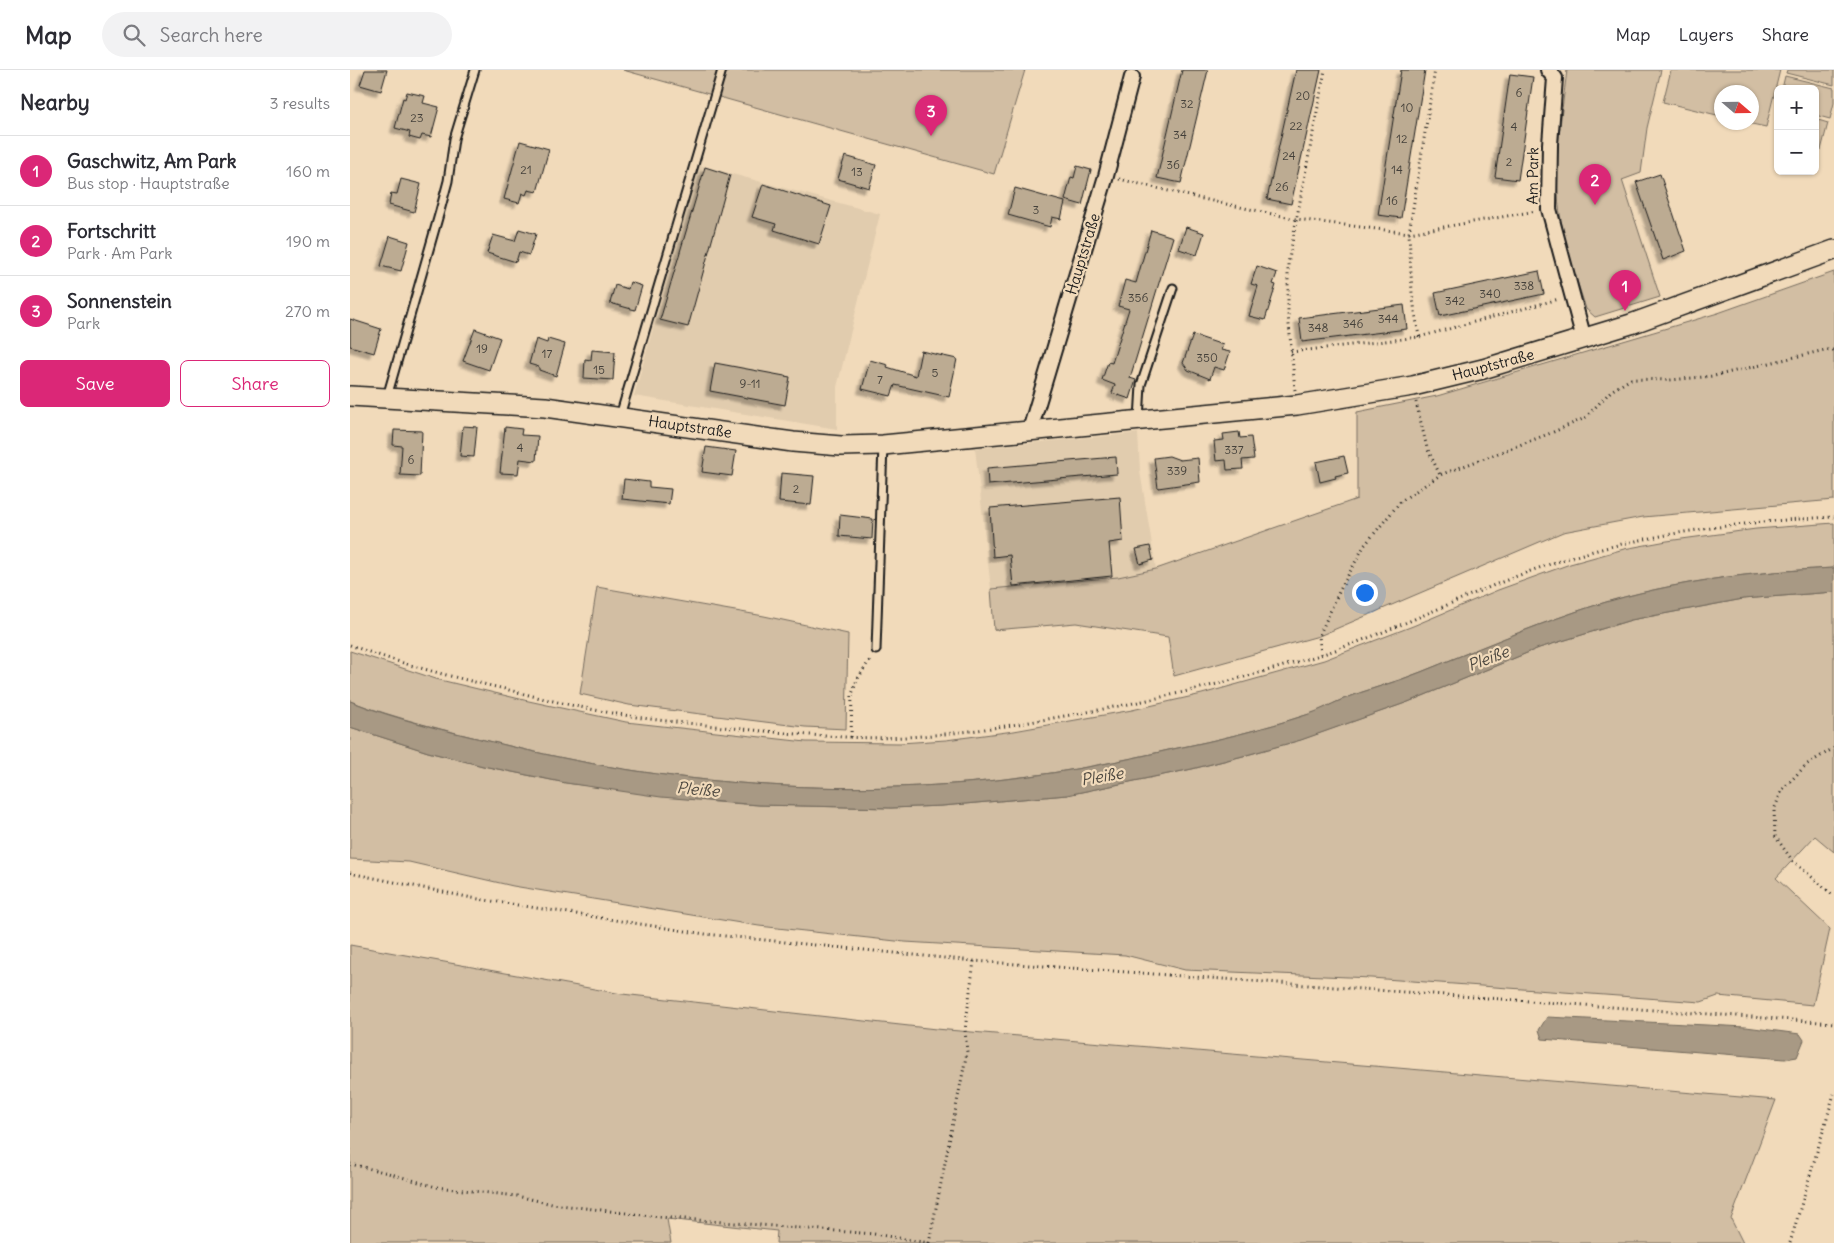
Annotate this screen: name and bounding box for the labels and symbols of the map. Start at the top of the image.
house number: 6 [1516,85,1523,100]
north arrow [1714,85,1759,130]
house number: 20 [1296,88,1310,103]
pin: 3 [915,95,947,136]
house number: 32 [1180,96,1194,111]
house number: 10 [1401,100,1413,115]
house number: 23 [410,110,424,125]
house number: 22 [1289,118,1303,133]
house number: 4 [1511,119,1518,134]
house number: 34 [1173,127,1187,142]
house number: 12 [1396,131,1408,146]
street label: Am Park [1523,147,1543,205]
house number: 24 [1282,148,1296,163]
house number: 2 [1506,154,1513,169]
house number: 36 [1166,157,1180,172]
house number: 21 [520,162,532,177]
house number: 14 [1391,162,1403,177]
house number: 13 [851,164,863,179]
pin: 2 [1579,164,1611,205]
house number: 26 [1275,179,1289,194]
house number: 16 [1386,193,1398,208]
house number: 3 [1033,202,1040,217]
street label: Hauptstraße [1061,211,1104,297]
pin: 1 [1609,270,1641,311]
house number: 338 [1514,278,1534,293]
house number: 340 [1479,286,1501,301]
house number: 356 [1128,290,1148,305]
house number: 342 [1445,293,1466,308]
house number: 344 [1378,311,1398,326]
house number: 346 [1343,316,1363,331]
house number: 348 [1308,320,1328,335]
house number: 19 [476,341,488,356]
street label: Hauptstraße [1450,344,1536,385]
house number: 17 [542,346,552,361]
house number: 350 [1196,350,1218,365]
house number: 15 [593,362,605,377]
house number: 5 [932,365,939,380]
house number: 7 [877,372,883,387]
house number: 9-11 [739,376,761,391]
street label: Hauptstraße [647,411,733,442]
house number: 4 [517,440,524,455]
house number: 337 [1224,442,1244,457]
house number: 6 [408,452,415,467]
house number: 339 [1167,463,1187,478]
house number: 2 [793,481,800,496]
your location [1352,580,1378,606]
water label: Pleiße [1464,641,1513,675]
water label: Pleiße [1079,762,1126,790]
water label: Pleiße [676,777,722,801]

